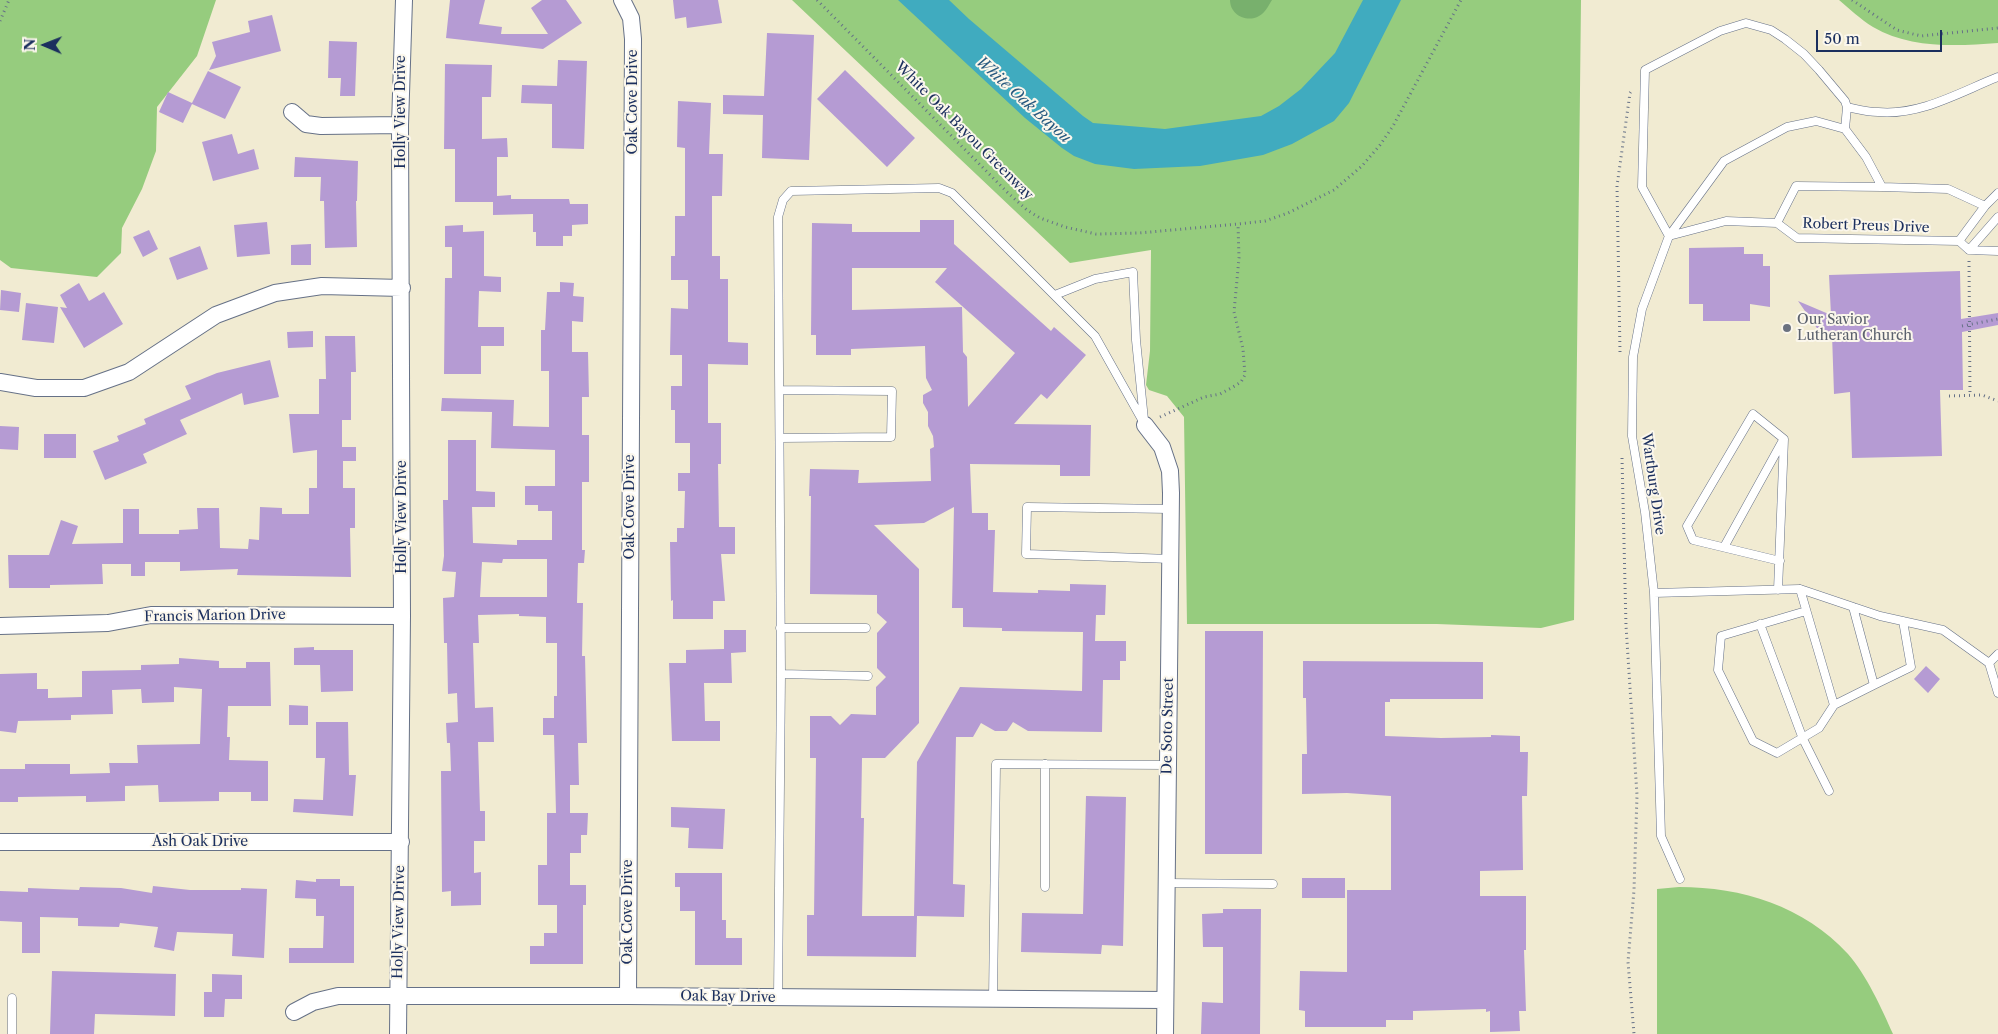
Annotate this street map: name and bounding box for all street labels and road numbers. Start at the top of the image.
street label: Oak Cove Drive [625,50,641,154]
street label: Holly View Drive [393,55,409,169]
street label: White Oak Bayou Greenway [891,58,1037,204]
street label: Robert Preus Drive [1802,215,1930,237]
street label: Wartburg Drive [1638,432,1668,536]
street label: Oak Cove Drive [622,455,638,559]
street label: Holly View Drive [394,460,410,574]
street label: Francis Marion Drive [144,606,286,626]
street label: De Soto Street [1159,677,1177,775]
street label: Ash Oak Drive [152,834,248,850]
street label: Oak Cove Drive [620,860,636,964]
street label: Holly View Drive [390,865,408,979]
street label: Oak Bay Drive [680,988,776,1006]

